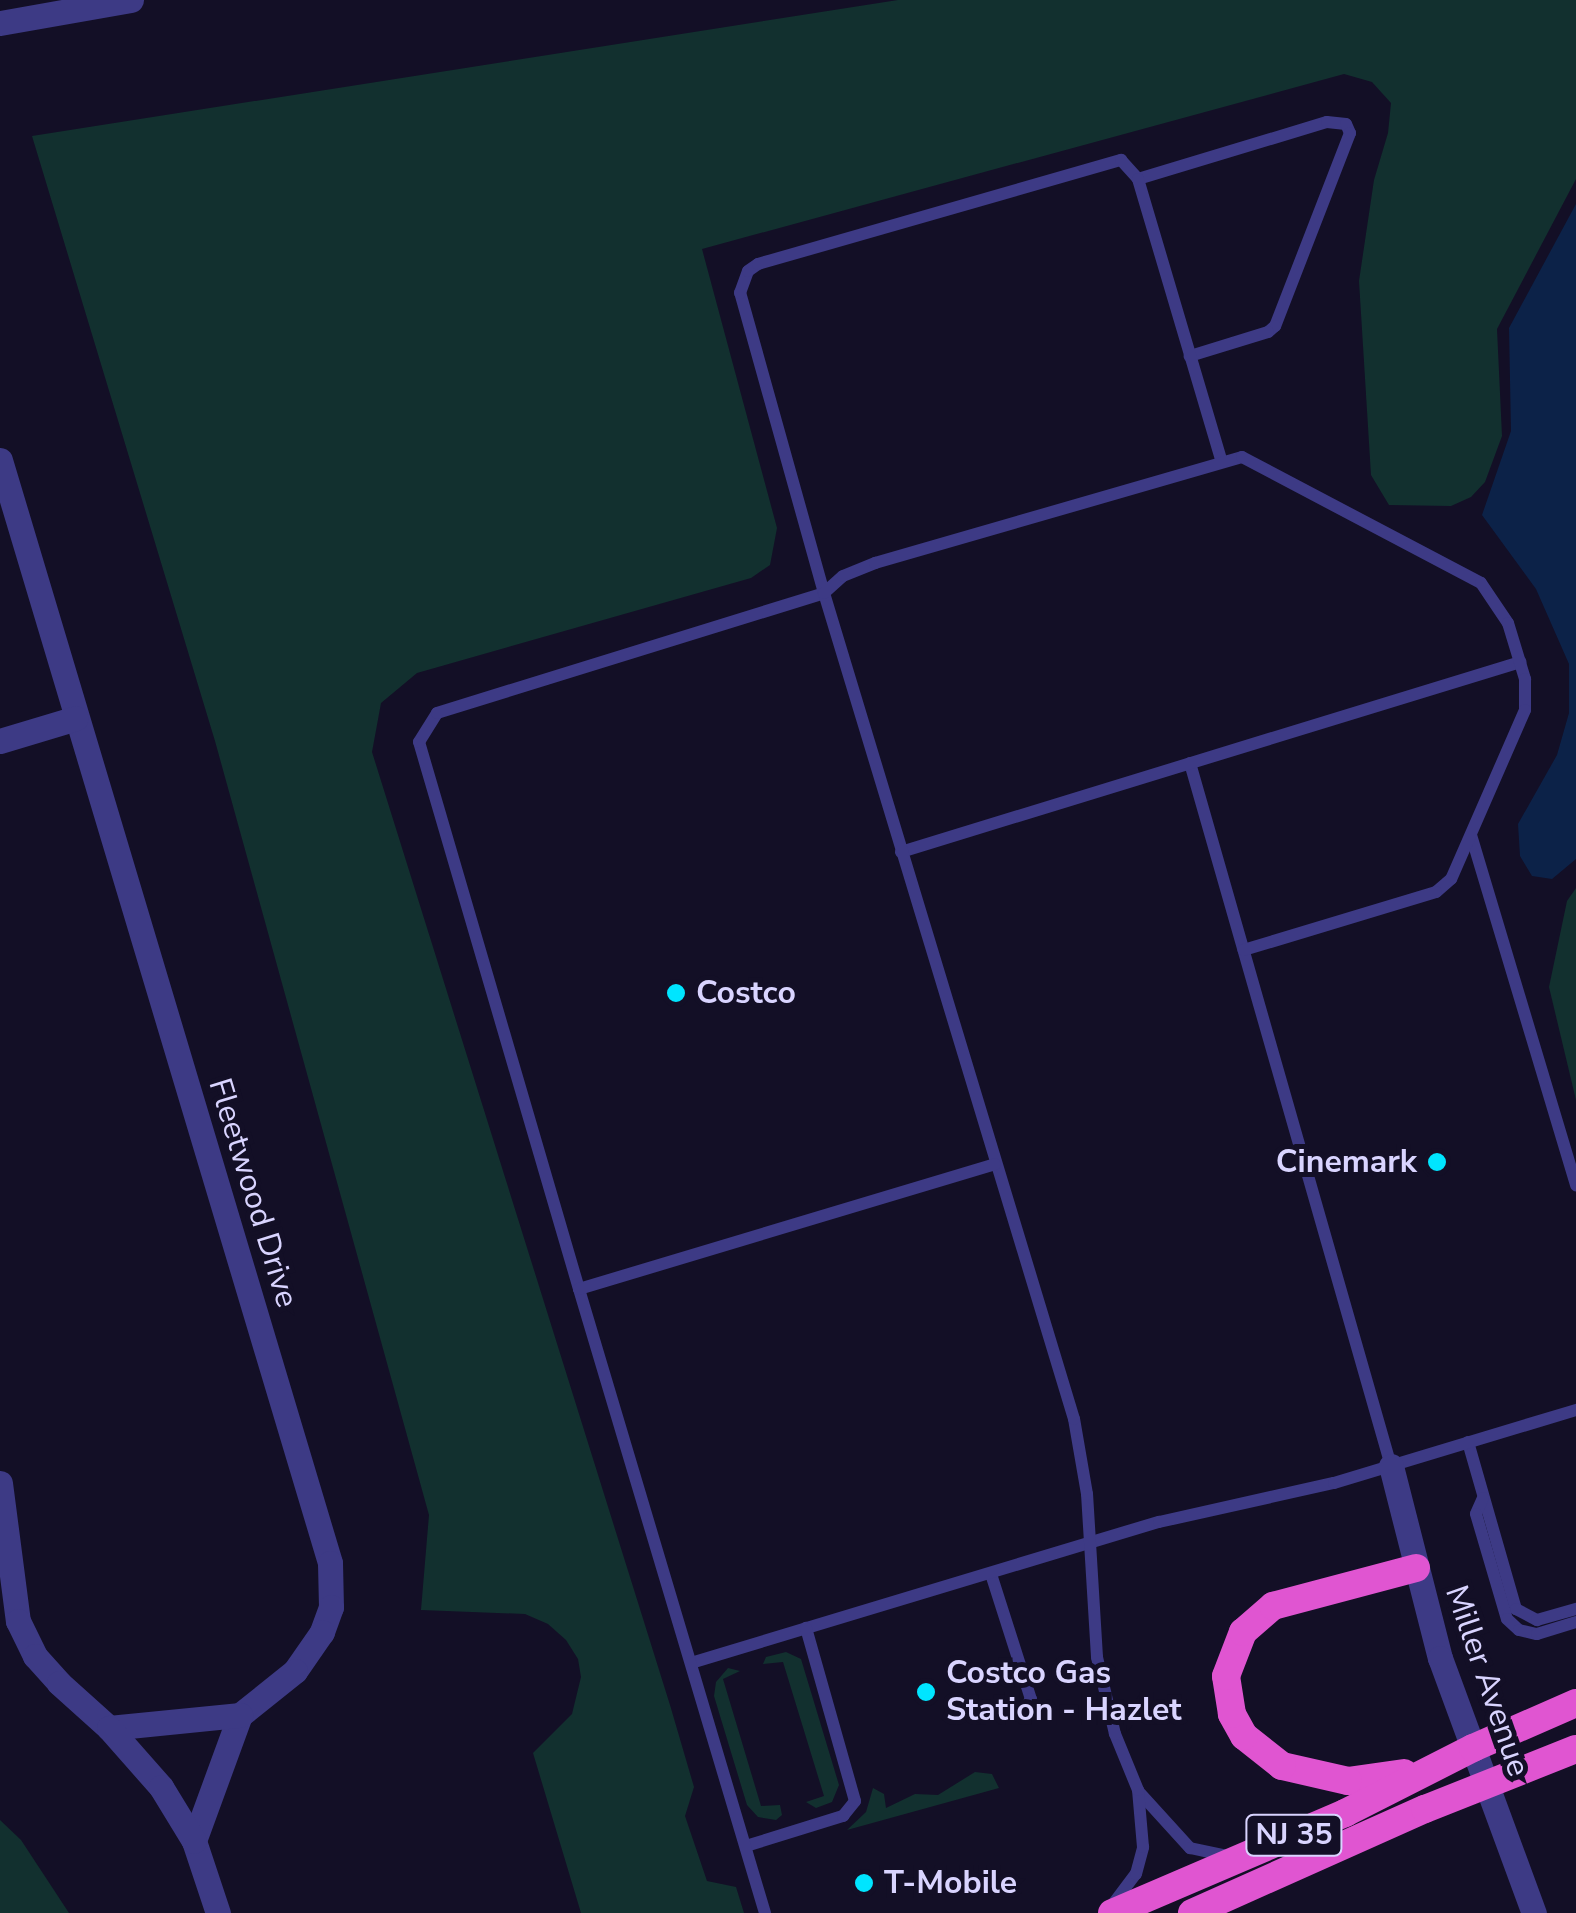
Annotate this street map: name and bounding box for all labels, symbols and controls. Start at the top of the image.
place label: Costco [696,974,796,1012]
marker: Costco [665,982,687,1004]
street label: Fleetwood Drive [200,1074,306,1312]
place label: Cinemark [1276,1143,1417,1181]
marker: Cinemark [1426,1151,1448,1173]
street label: Miller Avenue [1436,1581,1538,1781]
place label: Costco Gas Station - Hazlet [946,1655,1182,1730]
marker: Costco Gas Station - Hazlet [915,1681,937,1703]
road number: NJ 35 [1244,1810,1344,1860]
place label: T-Mobile [884,1864,1017,1902]
marker: T-Mobile [853,1872,875,1894]

